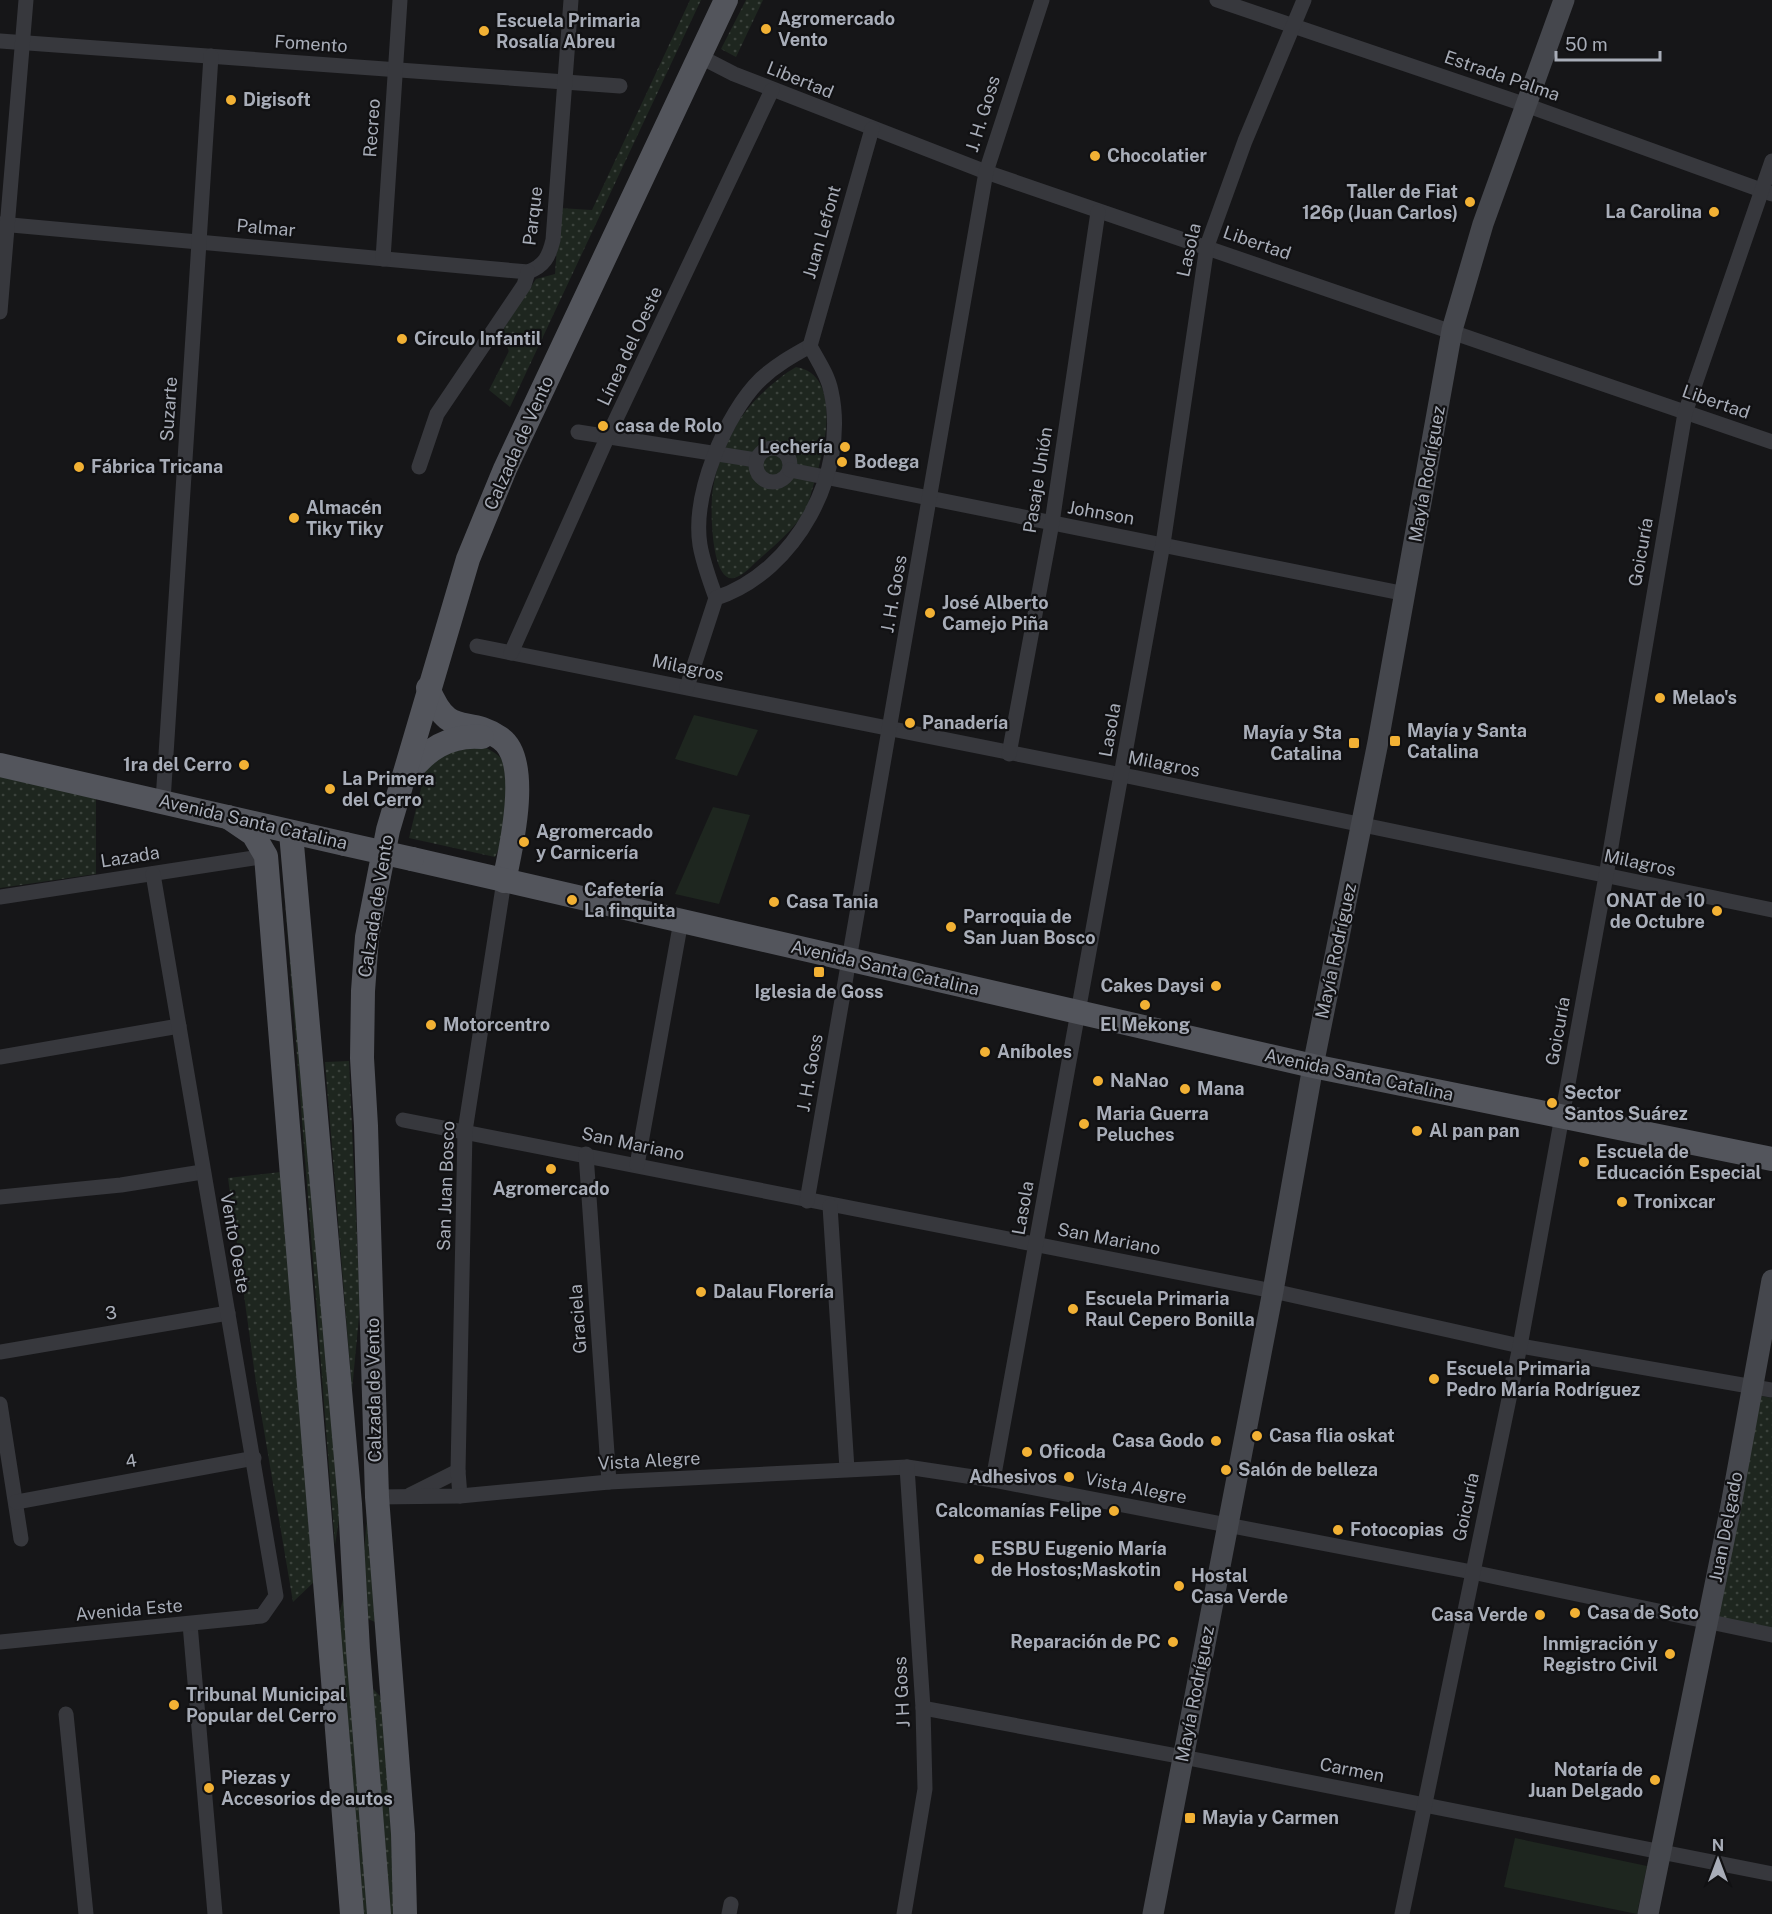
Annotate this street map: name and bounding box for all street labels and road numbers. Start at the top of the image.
street label: Fomento [274,30,348,57]
street label: Estrada Palma [1442,46,1563,105]
street label: Libertad [764,57,837,102]
street label: J. H. Goss [961,73,1004,155]
street label: Recreo [359,98,384,158]
street label: Juan Lefont [798,183,845,281]
street label: Parque [518,185,547,247]
street label: Palmar [236,214,296,241]
street label: Lasola [1172,221,1205,279]
street label: Libertad [1221,221,1294,264]
street label: Línea del Oeste [593,283,666,409]
street label: Calzada de Vento [480,373,558,513]
street label: Suzarte [156,376,181,442]
street label: Libertad [1680,380,1753,423]
street label: Mayía Rodríguez [1404,404,1449,544]
street label: Pasaje Unión [1019,425,1056,535]
street label: Johnson [1066,496,1136,529]
street label: Goicuría [1624,516,1657,588]
street label: J. H. Goss [876,553,911,634]
street label: Milagros [650,650,726,685]
street label: Lasola [1094,701,1125,759]
street label: Milagros [1126,746,1202,781]
street label: Avenida Santa Catalina [157,790,349,853]
street label: Calzada de Vento [354,833,397,979]
street label: Lazada [99,841,161,872]
street label: Milagros [1602,845,1678,880]
street label: Mayía Rodríguez [1311,881,1360,1021]
street label: Avenida Santa Catalina [789,936,981,999]
street label: Goicuría [1541,995,1574,1067]
street label: J. H. Goss [792,1032,827,1113]
street label: Avenida Santa Catalina [1263,1044,1456,1105]
street label: San Juan Bosco [433,1121,458,1251]
street label: San Mariano [580,1122,686,1165]
street label: Lasola [1007,1179,1038,1237]
street label: Vento Oeste [216,1191,255,1295]
street label: San Mariano [1056,1218,1162,1259]
street label: Graciela [565,1284,590,1354]
street label: 3 [104,1301,118,1324]
street label: Calzada de Vento [362,1318,385,1462]
street label: Vista Alegre [597,1447,701,1474]
street label: 4 [124,1449,138,1472]
street label: Vista Alegre [1084,1467,1189,1508]
street label: Juan Delgado [1704,1470,1747,1584]
street label: Goicuría [1448,1471,1483,1543]
street label: Avenida Este [74,1594,183,1625]
street label: Mayía Rodríguez [1171,1624,1218,1764]
street label: J H Goss [889,1656,914,1728]
street label: Carmen [1318,1753,1386,1786]

